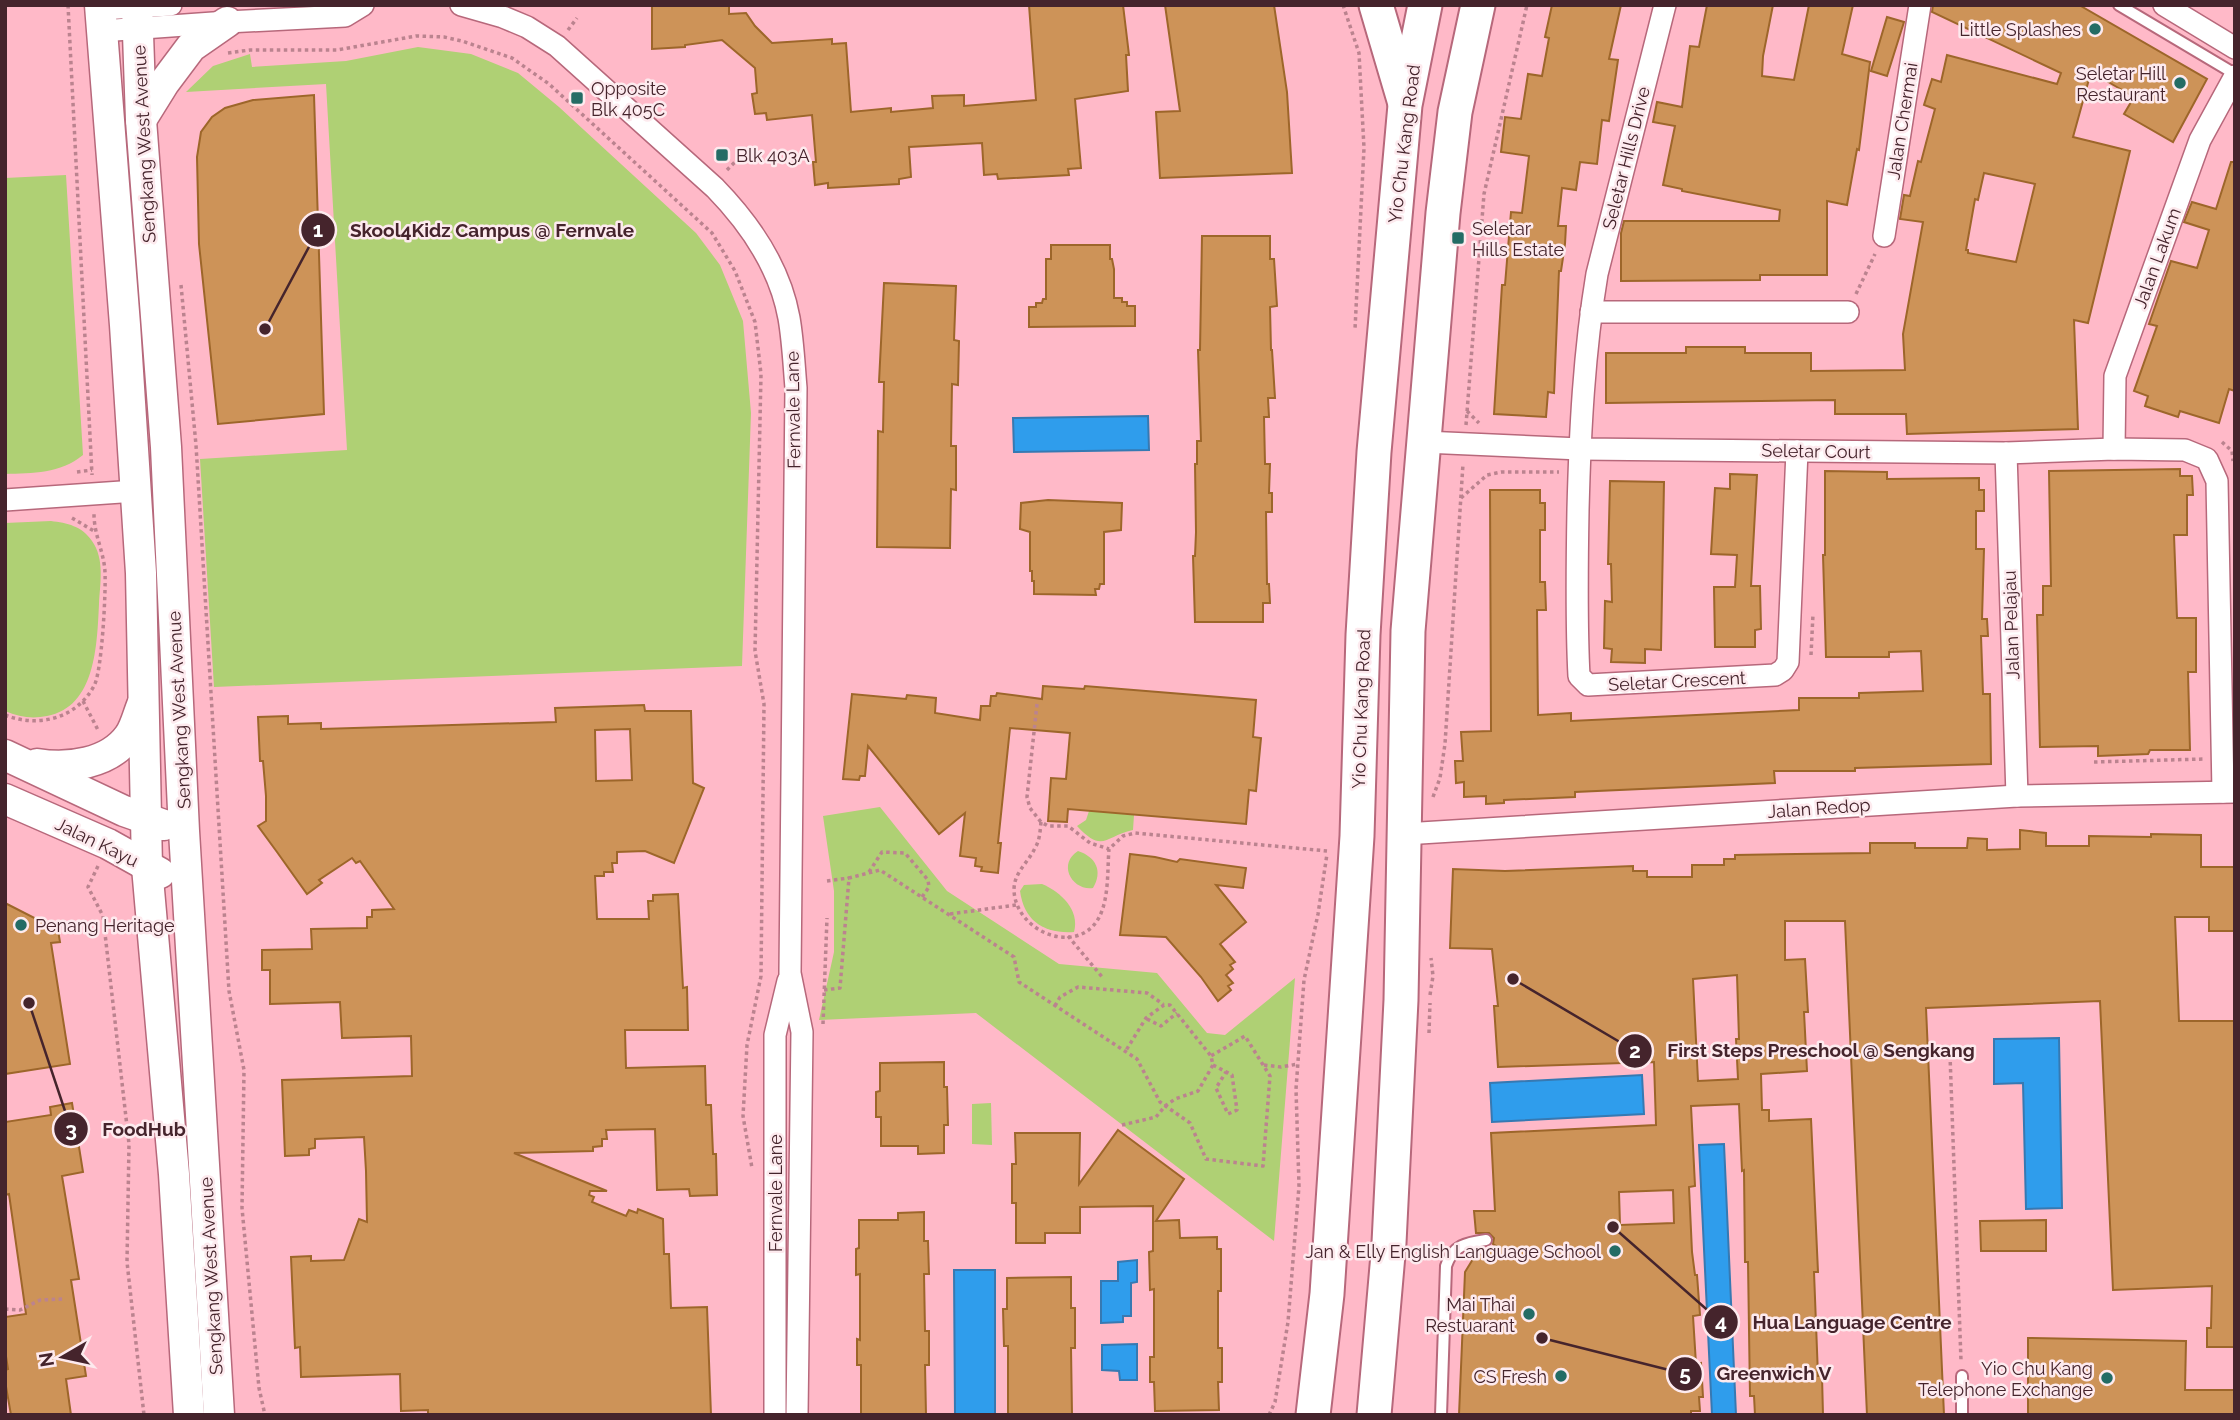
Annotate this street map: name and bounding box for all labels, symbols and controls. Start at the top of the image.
place label: Little Splashes [1959,19,2081,40]
marker: Little Splashes [2087,21,2103,37]
street label: Sengkang West Avenue [128,44,160,243]
street label: Jalan Chermai [1882,61,1922,181]
street label: Yio Chu Kang Road [1384,63,1424,225]
place label: Seletar Hill Restaurant [2076,63,2166,105]
marker: Seletar Hill Restaurant [2172,75,2188,91]
place label: Opposite Blk 405C [591,78,667,120]
street label: Seletar Hills Drive [1598,84,1654,232]
marker: Opposite Blk 405C [569,90,585,106]
place label: Blk 403A [736,145,810,166]
marker: Blk 403A [714,147,730,163]
street label: Jalan Lakum [2129,205,2185,311]
callout: Skool4Kidz Campus @ Fernvale [301,210,648,250]
text: 1 [313,217,323,242]
place label: Seletar Hills Estate [1472,218,1565,260]
text: Skool4Kidz Campus @ Fernvale [350,219,634,241]
marker: Seletar Hills Estate [1450,230,1466,246]
street label: Fernvale Lane [781,351,805,469]
street label: Seletar Court [1761,440,1871,462]
street label: Jalan Pelajau [1999,570,2023,680]
street label: Sengkang West Avenue [163,610,195,809]
street label: Yio Chu Kang Road [1348,629,1374,789]
street label: Seletar Crescent [1608,667,1746,695]
street label: Jalan Redop [1767,794,1871,822]
street label: Jalan Kayu [52,813,142,871]
place label: Penang Heritage [35,915,175,936]
marker: Penang Heritage [13,917,29,933]
callout: First Steps Preschool @ Sengkang [1618,1031,1989,1071]
text: 2 [1629,1038,1641,1063]
text: First Steps Preschool @ Sengkang [1667,1039,1975,1061]
callout: FoodHub [54,1109,200,1149]
text: 3 [65,1117,77,1142]
text: FoodHub [102,1118,186,1140]
street label: Fernvale Lane [765,1134,786,1252]
street label: Sengkang West Avenue [195,1176,227,1375]
place label: Jan & Elly English Language School [1305,1241,1601,1262]
marker: Jan & Elly English Language School [1607,1243,1623,1259]
place label: Mai Thai Restuarant [1425,1294,1515,1336]
callout: Hua Language Centre [1703,1302,1966,1342]
marker: Mai Thai Restuarant [1521,1306,1537,1322]
text: 4 [1715,1309,1727,1334]
text: Hua Language Centre [1752,1311,1952,1333]
north arrow [28,1322,98,1392]
text: N [34,1351,58,1369]
callout: Greenwich V [1667,1354,1846,1394]
place label: Yio Chu Kang Telephone Exchange [1918,1358,2093,1400]
text: 5 [1679,1361,1691,1386]
text: Greenwich V [1717,1362,1832,1384]
place label: CS Fresh [1473,1366,1547,1387]
marker: CS Fresh [1553,1368,1569,1384]
marker: Yio Chu Kang Telephone Exchange [2099,1370,2115,1386]

